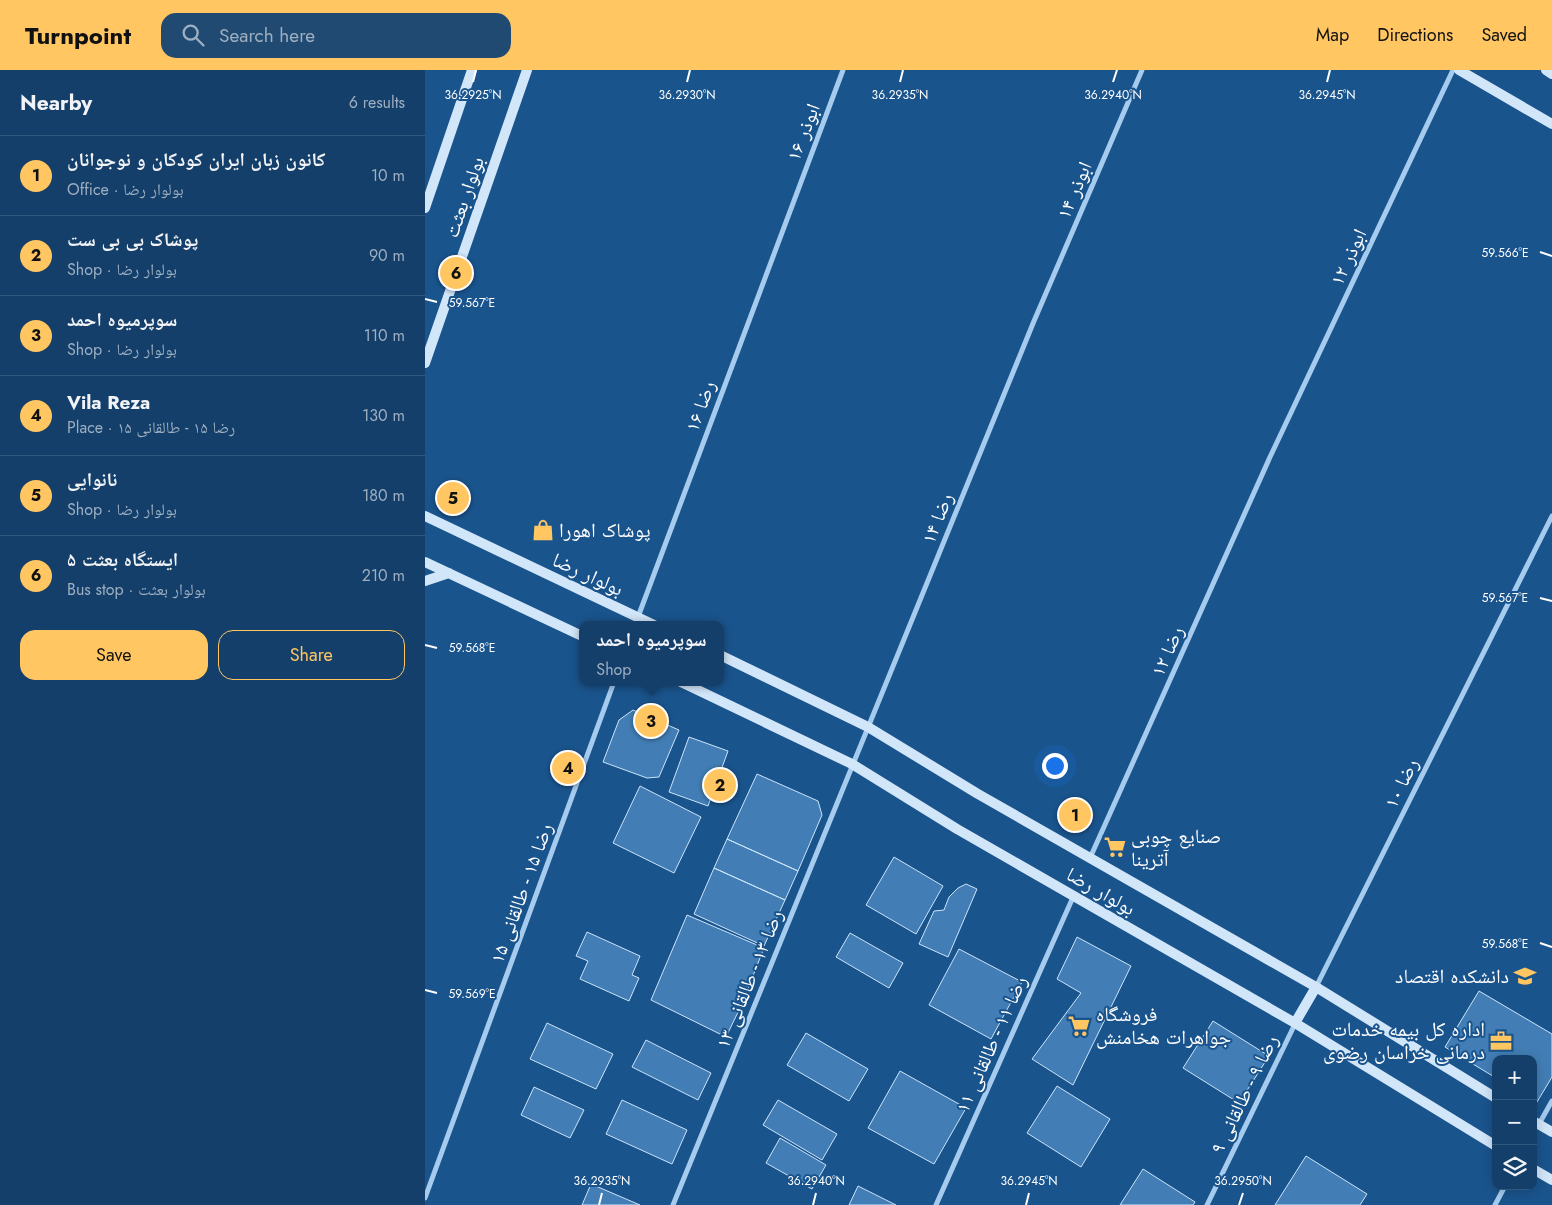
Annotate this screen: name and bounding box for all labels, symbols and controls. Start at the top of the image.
search box [161,13,511,58]
text: Turnpoint [25,18,131,53]
icon: search [179,21,207,49]
text: Search here [219,22,315,49]
text: Map [1316,22,1349,48]
text: Directions [1377,22,1453,48]
text: Saved [1481,22,1527,48]
text: 36.2925°N [444,86,502,104]
text: 36.2930°N [658,86,716,104]
text: 36.2935°N [872,86,928,104]
text: 36.2940°N [1084,86,1142,104]
text: 36.2945°N [1298,86,1356,104]
text: Nearby [20,88,92,118]
text: 6 results [349,91,405,114]
street label: ابوذر ۱۶ [779,99,828,165]
text: کانون زبان ایران کودکان و نوجوانان [67,146,325,173]
street label: بولوار بعثت [437,153,492,242]
street label: ابوذر ۱۴ [1049,157,1099,223]
text: 1 [32,164,40,187]
text: 10 m [371,164,405,187]
text: Office · بولوار رضا [67,178,184,201]
street label: ابوذر ۱۲ [1323,224,1374,290]
text: پوشاک بی بی ست [67,226,198,253]
text: 2 [31,244,41,267]
text: 90 m [369,244,405,267]
text: 59.566°E [1482,244,1528,262]
pin: 6 [440,254,472,292]
text: Shop · بولوار رضا [67,258,177,281]
text: 59.567°E [449,294,495,312]
text: سوپرمیوه احمد [67,306,177,333]
text: 3 [31,324,41,347]
text: 110 m [364,324,405,347]
text: Shop · بولوار رضا [67,338,177,361]
street label: رضا ۱۶ [678,377,723,436]
text: Vila Reza [67,389,150,416]
text: 4 [30,404,42,427]
text: 130 m [362,404,405,427]
text: Place · رضا ۱۵ - طالقانی ۱۵ [67,416,235,439]
text: نانوایی [67,466,117,493]
pin: 5 [437,479,469,517]
text: 5 [31,484,41,507]
text: 180 m [362,484,405,507]
street label: رضا ۱۴ [914,488,961,548]
text: Shop · بولوار رضا [67,498,177,521]
place label: پوشاک اهورا [559,516,651,545]
shop icon: پوشاک اهورا [530,517,556,543]
street label: بولوار رضا [547,545,628,604]
text: ایستگاه بعثت ۵ [67,546,178,573]
text: 6 [31,564,41,587]
text: 210 m [362,564,405,587]
text: Bus stop · بولوار بعثت [67,578,206,601]
text: 59.567°E [1482,589,1528,607]
popup [579,621,724,686]
street label: رضا ۱۲ [1144,621,1191,681]
text: سوپرمیوه احمد [596,626,707,653]
button: Save [20,630,208,680]
button: Share [218,630,405,680]
text: 59.568°E [449,639,495,657]
text: Shop [596,658,631,681]
pin: 3 [635,702,667,740]
pin: 4 [552,749,584,787]
your location [1042,753,1068,779]
street label: رضا ۱۰ [1377,753,1426,813]
pin: 2 [704,766,736,804]
pin: 1 [1059,796,1091,834]
street label: رضا ۱۵ - طالقانی ۱۵ [483,819,560,967]
place label: صنایع چوبی آترینا [1131,822,1221,874]
supermarket icon: صنایع چوبی آترینا [1102,834,1128,860]
street label: بولوار رضا [1061,860,1141,923]
street label: رضا ۱۳ - طالقانی ۱۳ [708,906,790,1053]
text: 59.568°E [1482,935,1528,953]
place label: دانشکده اقتصاد [1395,962,1509,991]
school or university icon: دانشکده اقتصاد [1512,963,1538,989]
street label: رضا ۱۱ - طالقانی ۱۱ [948,971,1035,1117]
text: 59.569°E [449,985,495,1003]
place label: فروشگاه جواهرات هخامنش [1096,1000,1231,1052]
supermarket icon: فروشگاه جواهرات هخامنش [1066,1013,1092,1039]
place label: اداره کل بیمه خدمات درمانی خراسان رضوی [1323,1015,1485,1067]
office icon: اداره کل بیمه خدمات درمانی خراسان رضوی [1488,1028,1514,1054]
street label: رضا ۹ - طالقانی ۹ [1203,1030,1286,1159]
map controls [1492,1055,1537,1190]
button: + [1492,1055,1537,1100]
button: − [1492,1100,1537,1145]
button: layers [1492,1145,1537,1190]
text: 36.2935°N [574,1172,630,1190]
text: 36.2940°N [787,1172,845,1190]
text: 36.2945°N [1000,1172,1058,1190]
text: 36.2950°N [1214,1172,1272,1190]

